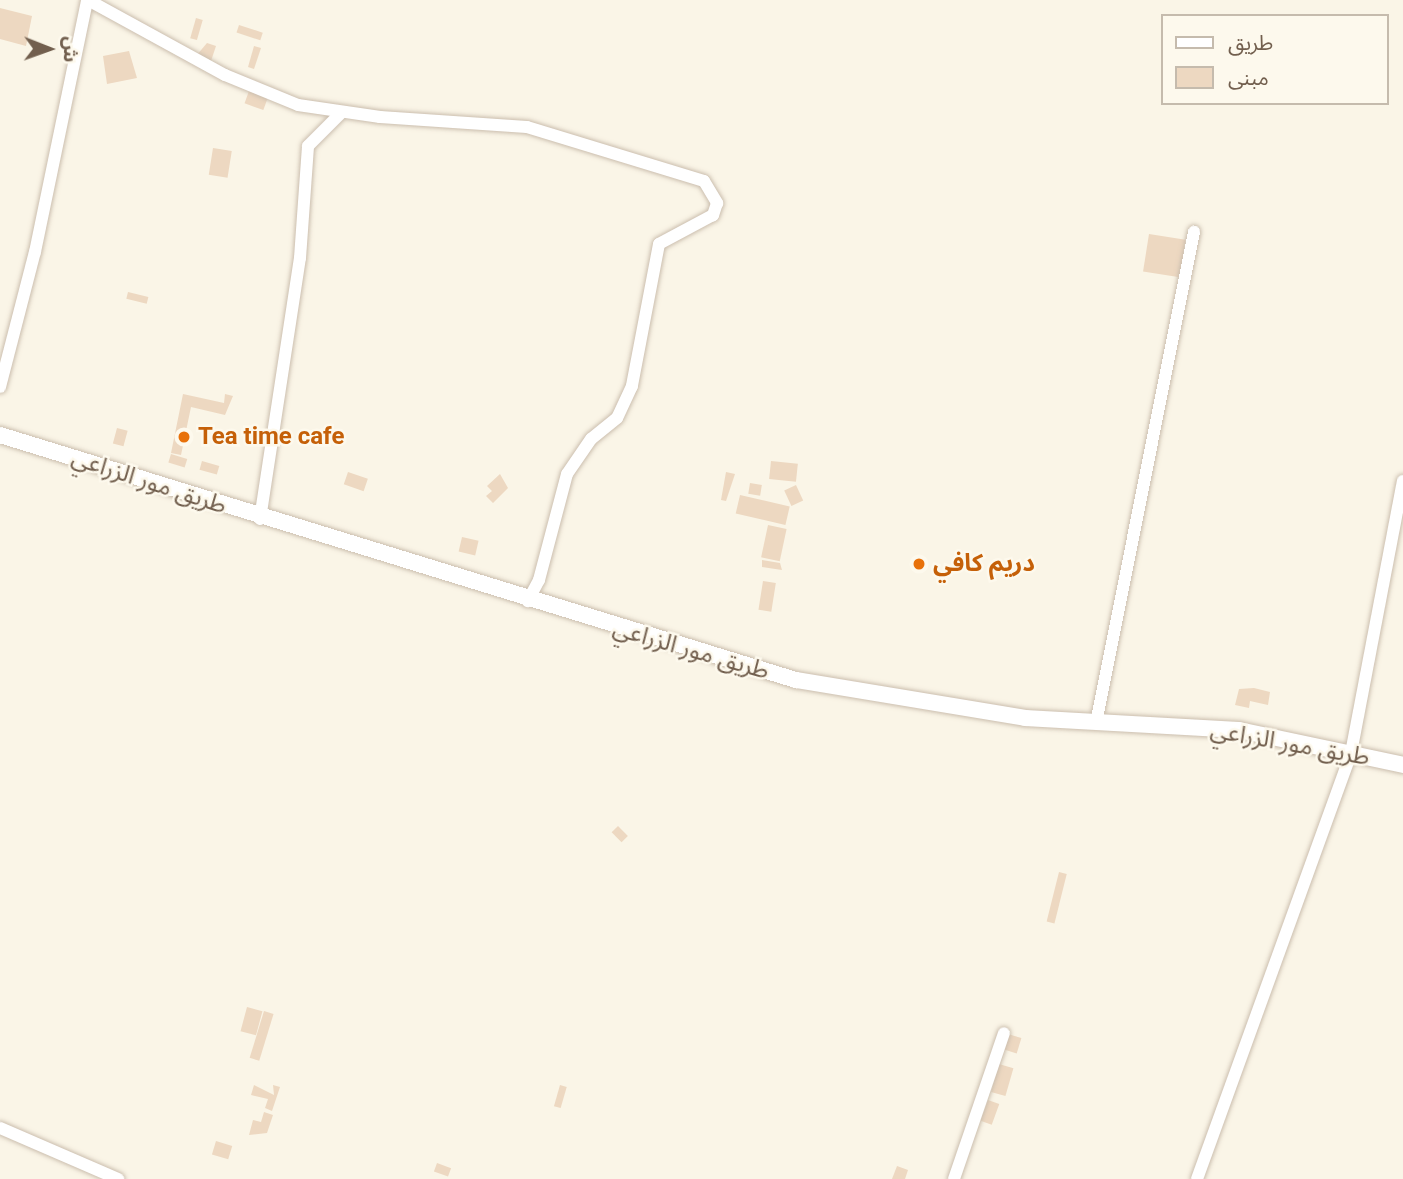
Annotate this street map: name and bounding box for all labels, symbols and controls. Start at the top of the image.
north arrow [14,14,84,84]
legend [1162,14,1389,105]
text: طريق [1228,31,1273,55]
text: ش [59,36,82,63]
text: مبنى [1228,66,1269,90]
place label: Tea time cafe [198,423,344,451]
marker: Tea time cafe [176,429,192,445]
street label: طريق مور الزراعي [68,443,230,521]
place label: دريم كافي [933,550,1035,578]
marker: دريم كافي [911,556,927,572]
street label: طريق مور الزراعي [609,614,773,686]
street label: طريق مور الزراعي [1208,716,1372,772]

